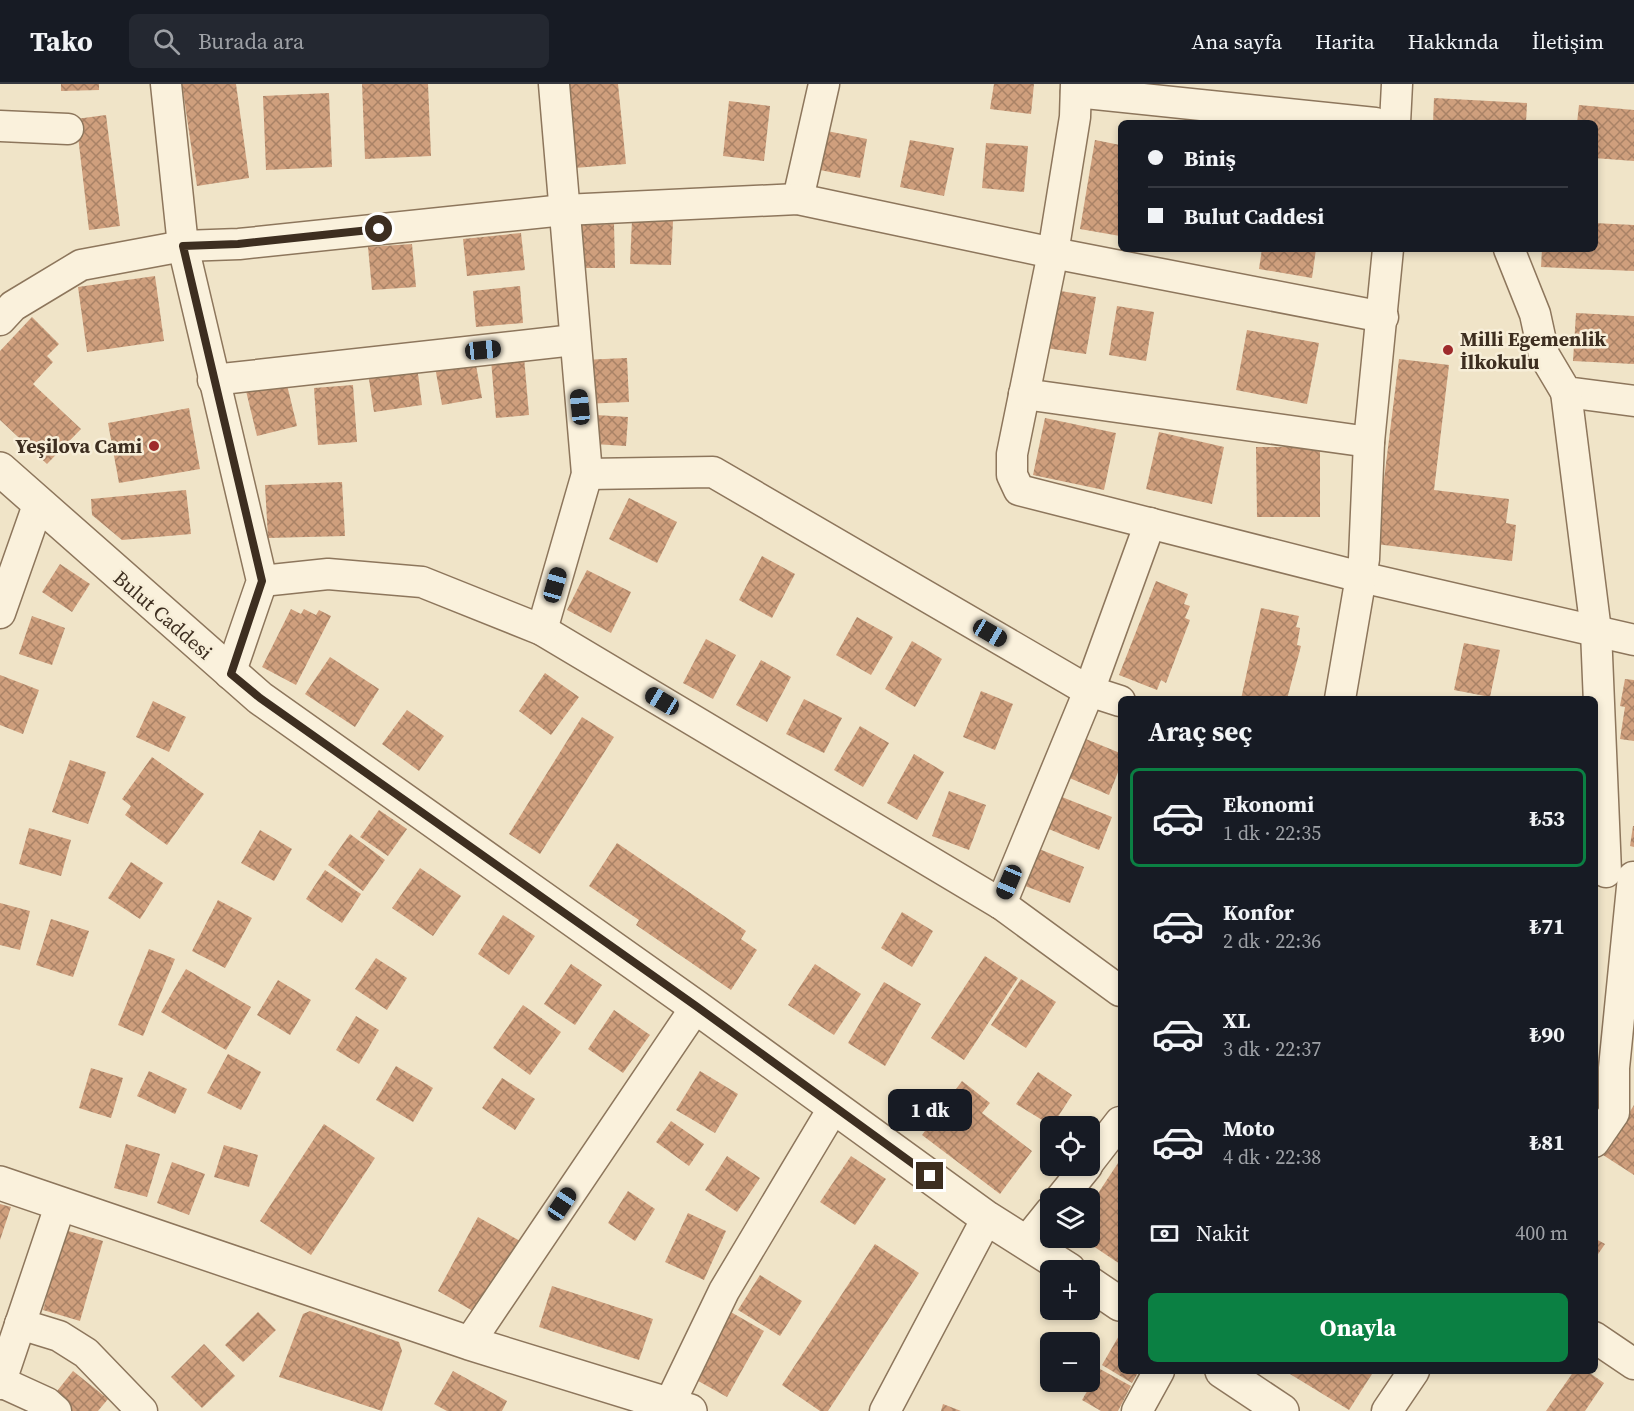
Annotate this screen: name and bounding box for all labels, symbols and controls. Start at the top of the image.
search box [129,14,549,68]
text: Tako [30,22,93,60]
icon: search [150,25,183,58]
text: Burada ara [198,26,304,56]
text: Ana sayfa [1192,27,1282,56]
text: Harita [1315,27,1375,56]
text: Hakkında [1408,27,1499,56]
text: İletişim [1532,27,1604,56]
text: Biniş [1184,143,1236,173]
text: Bulut Caddesi [1184,201,1324,231]
route start [365,215,392,242]
place label: Milli Egemenlik İlkokulu [1460,325,1606,376]
car [464,339,502,361]
marker: Milli Egemenlik İlkokulu [1441,343,1455,357]
car [569,388,591,426]
place label: Yeşilova Cami [15,432,142,460]
marker: Yeşilova Cami [147,439,161,453]
street label: Bulut Caddesi [107,564,219,666]
car [541,565,569,605]
car [970,616,1010,650]
car [642,684,682,718]
text: Araç seç [1148,713,1252,750]
text: Ekonomi [1223,789,1314,819]
icon: car [1151,791,1205,845]
text: ₺53 [1529,803,1565,833]
text: 1 dk · 22:35 [1223,819,1321,847]
car [994,862,1024,902]
text: Konfor [1223,897,1294,927]
icon: car [1151,899,1205,953]
text: ₺71 [1529,911,1565,941]
text: 2 dk · 22:36 [1223,927,1321,955]
text: XL [1223,1005,1250,1035]
icon: car [1151,1007,1205,1061]
text: ₺90 [1529,1019,1565,1049]
text: 3 dk · 22:37 [1223,1035,1321,1063]
callout: 1 dk [888,1089,972,1131]
text: 1 dk [911,1096,949,1124]
text: Moto [1223,1113,1275,1143]
icon: car [1151,1115,1205,1169]
map controls [1040,1116,1100,1392]
button: locate [1040,1116,1100,1176]
text: ₺81 [1529,1127,1565,1157]
text: 4 dk · 22:38 [1223,1143,1321,1171]
route end [916,1162,943,1189]
car [544,1184,580,1224]
button: layers [1040,1188,1100,1248]
icon: cash [1148,1217,1181,1250]
text: Nakit [1196,1218,1249,1248]
text: 400 m [1515,1219,1568,1247]
button: + [1040,1260,1100,1320]
button: Onayla [1148,1293,1568,1362]
button: − [1040,1332,1100,1392]

